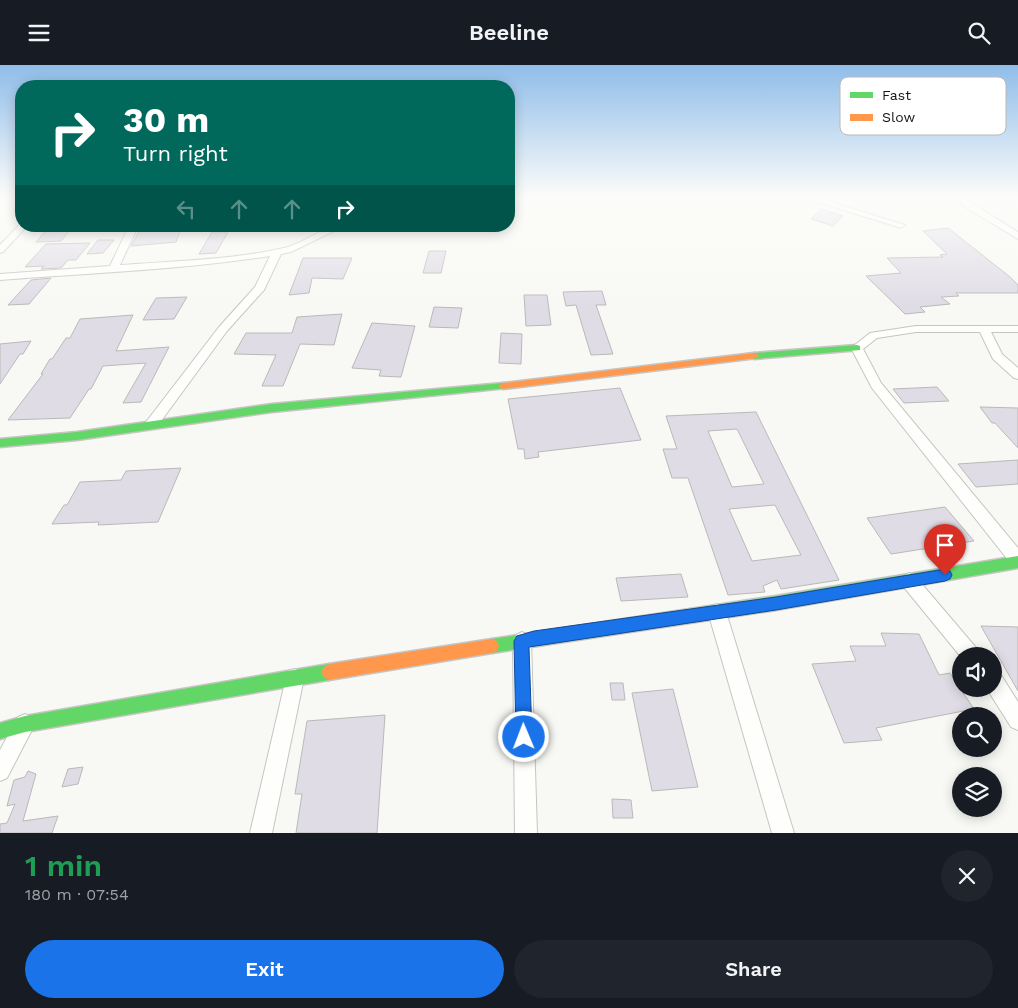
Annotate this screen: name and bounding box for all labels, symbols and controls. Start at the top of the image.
icon: menu [25,19,53,47]
icon: search [965,19,993,47]
text: Beeline [469,20,549,45]
legend [840,77,1006,135]
text: Fast [882,87,911,103]
text: 30 m [123,99,209,141]
icon: right [40,100,105,165]
text: Slow [882,109,915,125]
text: Turn right [123,141,228,166]
icon: left [172,195,200,223]
icon: ahead [225,195,253,223]
icon: ahead [278,195,306,223]
icon: right [331,195,359,223]
pin [924,524,966,575]
icon: arrive [931,531,959,559]
map controls [952,647,1002,817]
button: sound [952,647,1002,697]
button: search [952,707,1002,757]
position arrow [497,710,549,762]
button: layers [952,767,1002,817]
text: 1 min [25,848,102,883]
button: close [941,850,993,902]
text: 180 m · 07:54 [25,885,129,904]
button: Exit [25,940,504,998]
button: Share [514,940,993,998]

